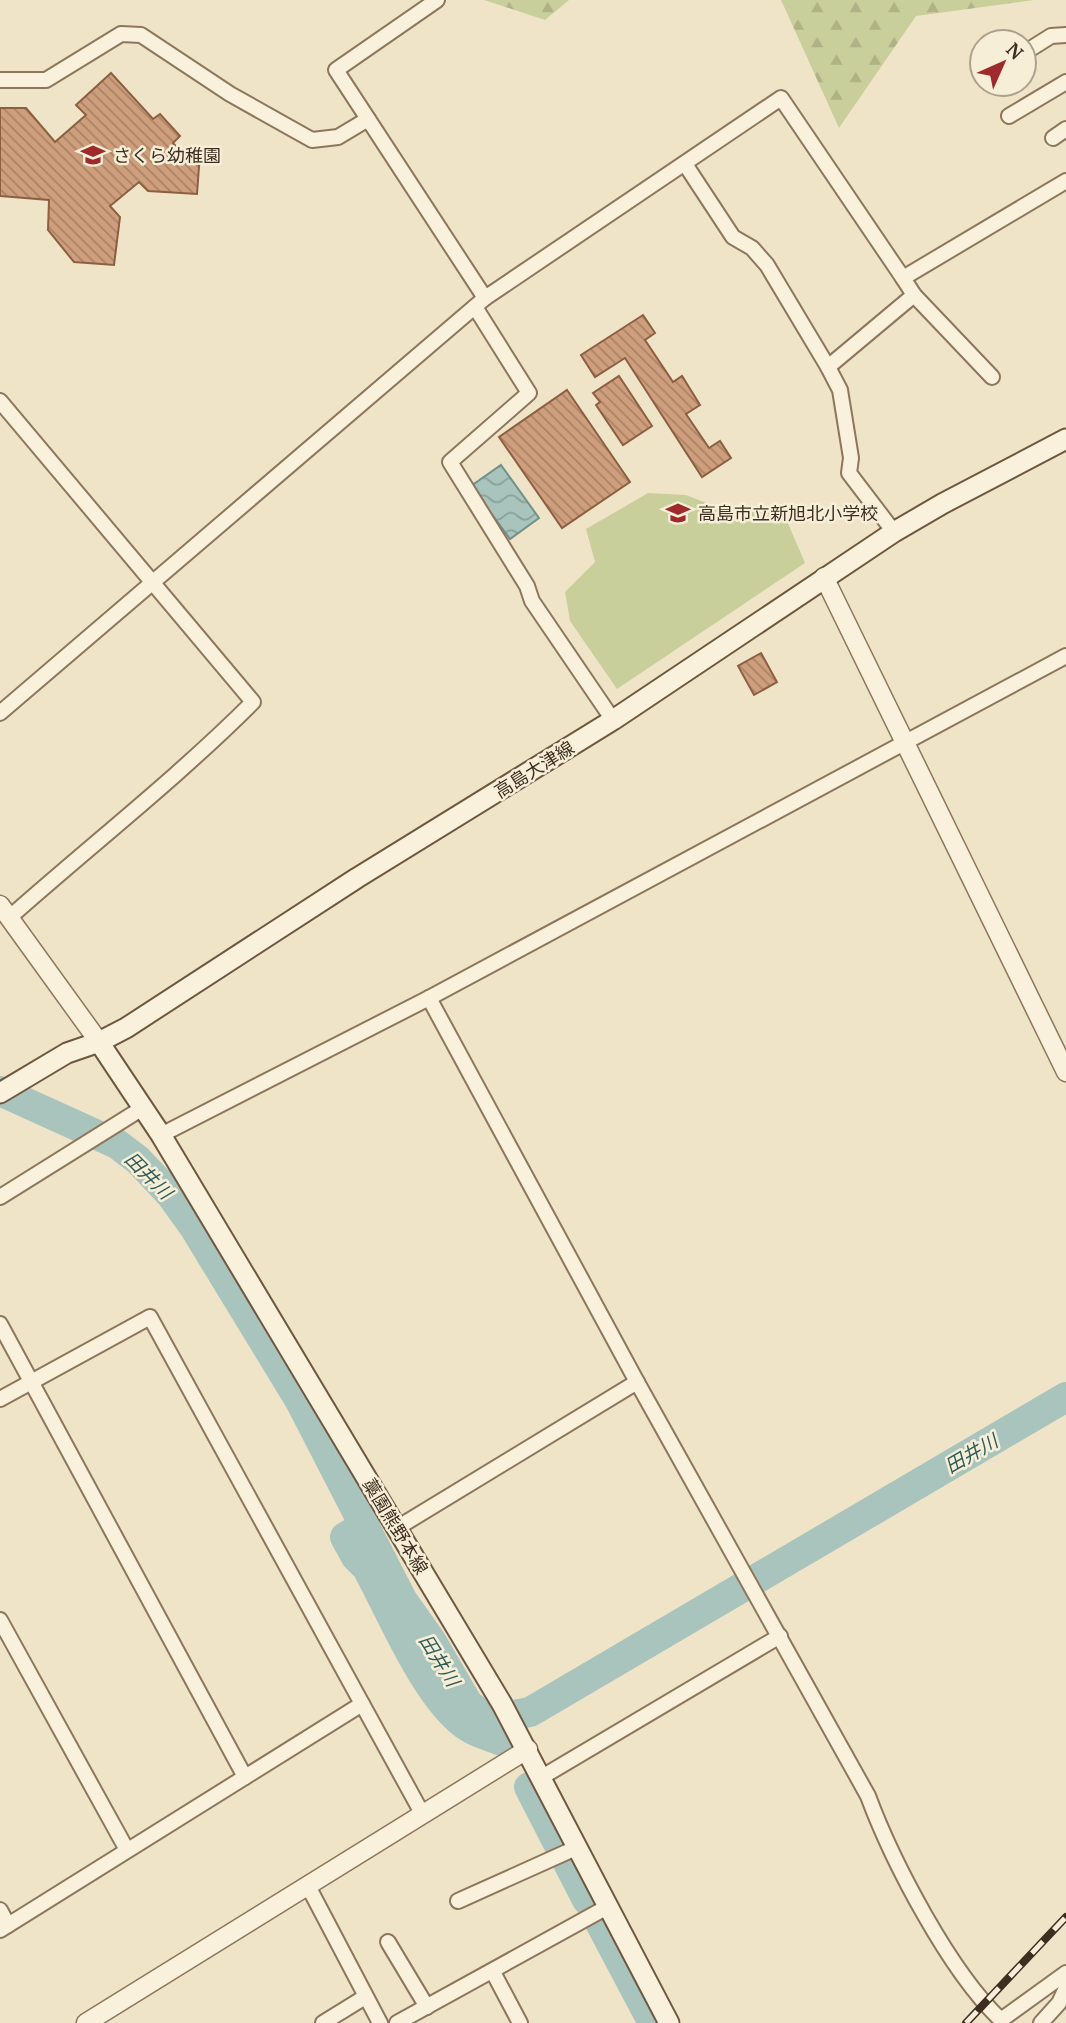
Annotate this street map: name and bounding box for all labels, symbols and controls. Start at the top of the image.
north arrow [968,28,1038,98]
text: N [1001,37,1030,65]
school or university icon: さくら幼稚園 [79,141,107,169]
place label: さくら幼稚園 [113,143,221,167]
school or university icon: 高島市立新旭北小学校 [664,499,692,527]
place label: 高島市立新旭北小学校 [698,501,878,525]
street label: 高島大津線 [489,735,579,803]
water label: 田井川 [120,1146,179,1205]
water label: 田井川 [940,1427,1004,1478]
street label: 藁園熊野本線 [358,1474,434,1578]
water label: 田井川 [414,1629,467,1692]

